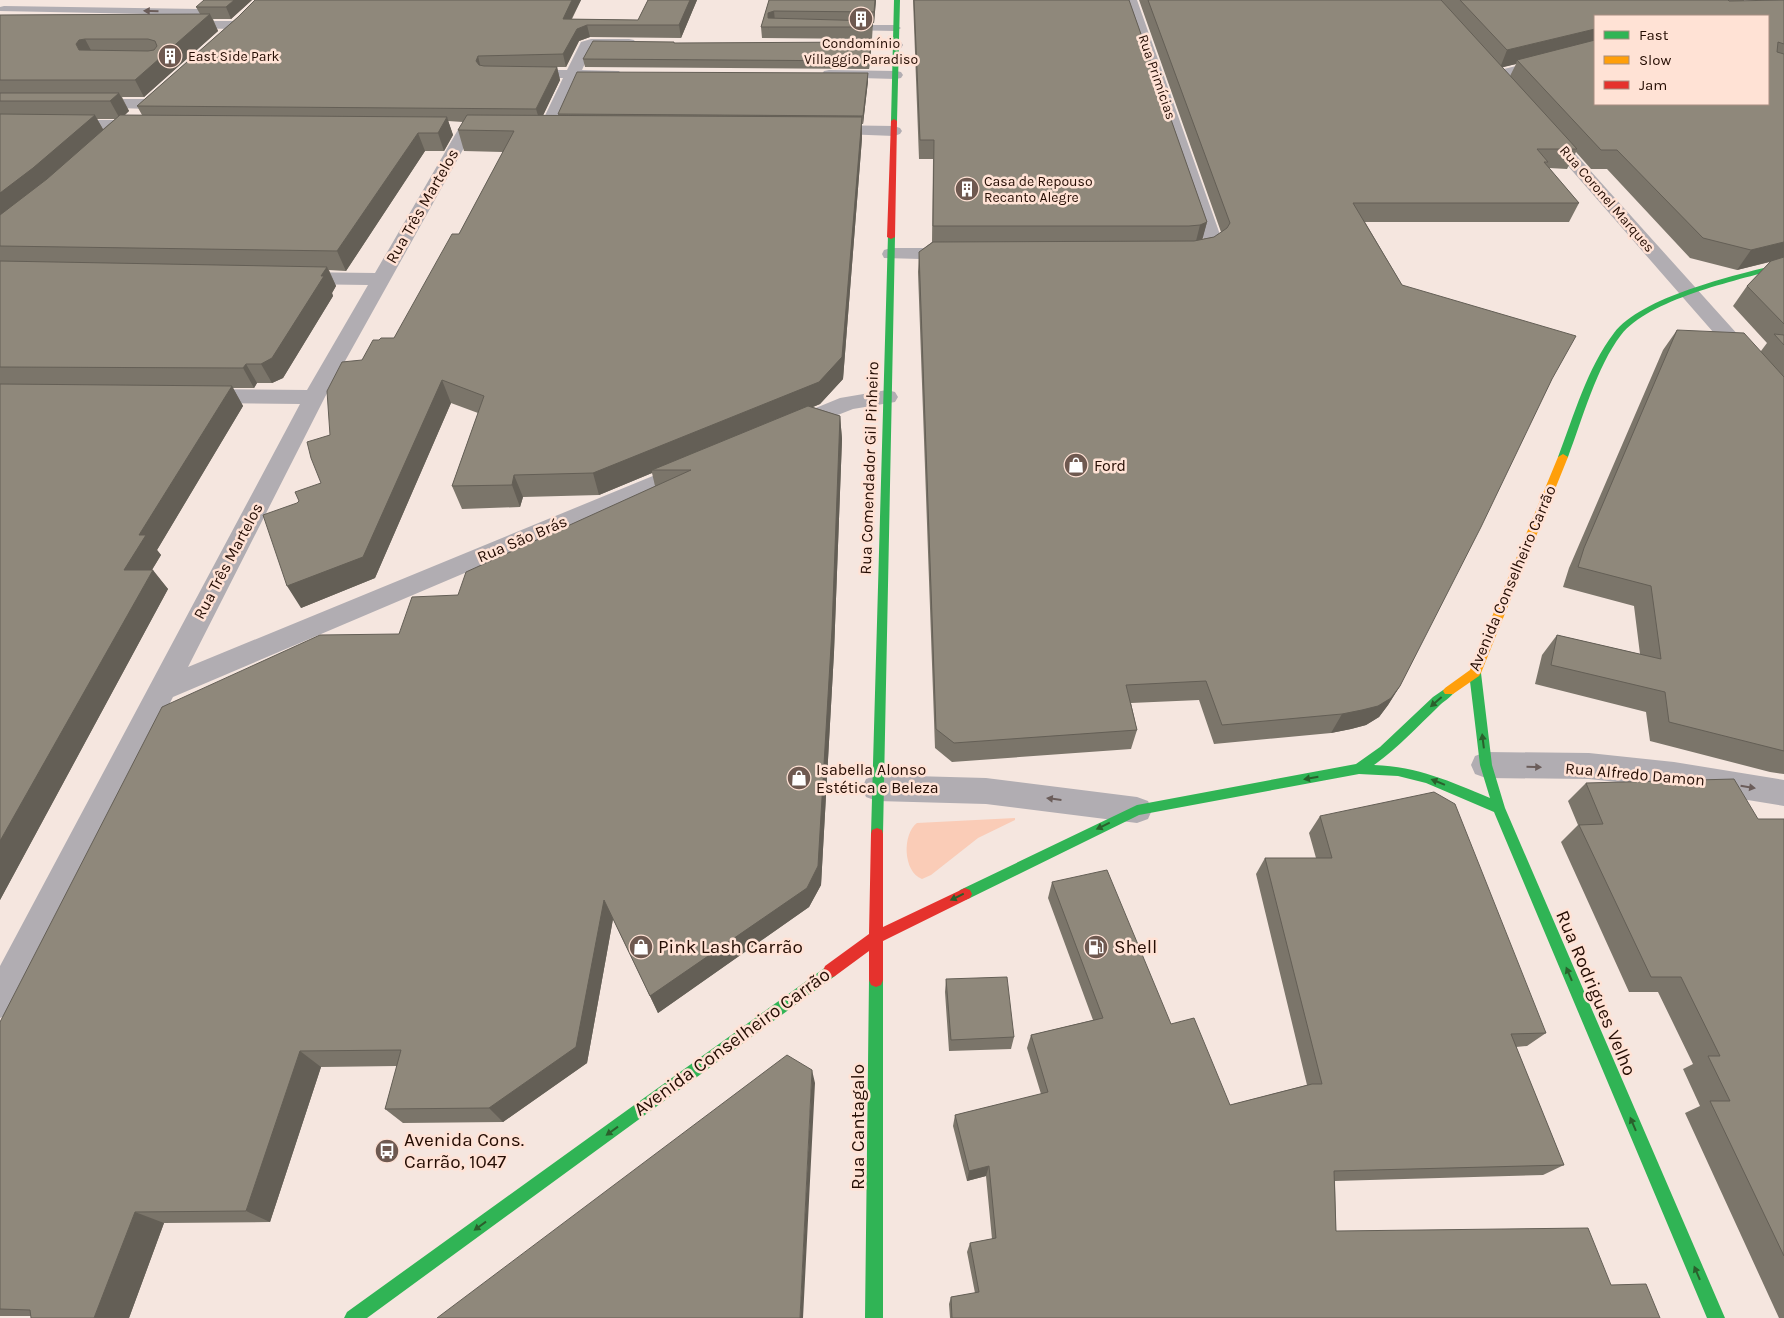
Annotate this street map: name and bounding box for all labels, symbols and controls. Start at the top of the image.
building icon: Condomínio Villaggio Paradiso [848,6,874,32]
one-way arrow [143,7,159,15]
legend [1594,15,1769,105]
text: Fast [1639,26,1669,44]
street label: Rua Primícias [1135,32,1179,122]
place label: Condomínio Villaggio Paradiso [804,35,918,68]
building icon: East Side Park [157,43,183,69]
place label: East Side Park [188,48,279,65]
text: Slow [1639,51,1671,69]
text: Jam [1639,76,1667,94]
street label: Rua Coronel Marques [1556,142,1658,256]
street label: Rua Três Martelos [381,145,463,267]
place label: Casa de Repouso Recanto Alegre [984,173,1093,206]
building icon: Casa de Repouso Recanto Alegre [954,176,980,202]
street label: Rua Comendador Gil Pinheiro [856,361,882,575]
shop icon: Ford [1063,452,1089,478]
place label: Ford [1094,456,1126,475]
street label: Avenida Conselheiro Carrão [1464,482,1560,674]
street label: Rua Três Martelos [189,500,267,622]
street label: Rua São Brás [474,511,570,567]
one-way arrow [1430,696,1443,707]
one-way arrow [1479,732,1487,748]
street label: Rua Alfredo Damon [1564,758,1706,790]
place label: Isabella Alonso Estética e Beleza [816,760,939,797]
one-way arrow [1527,763,1543,771]
shop icon: Isabella Alonso Estética e Beleza [786,765,812,791]
one-way arrow [1303,774,1319,782]
one-way arrow [1430,778,1445,786]
one-way arrow [1740,783,1756,791]
one-way arrow [1045,795,1061,803]
one-way arrow [1096,822,1110,830]
one-way arrow [950,893,964,901]
street label: Rua Rodrigues Velho [1551,907,1641,1079]
shop icon: Pink Lash Carrão [628,934,654,960]
fuel station icon: Shell [1083,934,1109,960]
place label: Pink Lash Carrão [658,936,803,958]
place label: Shell [1114,936,1157,958]
street label: Avenida Conselheiro Carrão [630,963,834,1121]
one-way arrow [1565,967,1573,981]
street label: Rua Cantagalo [847,1064,869,1190]
one-way arrow [1629,1117,1637,1131]
one-way arrow [605,1125,618,1135]
place label: Avenida Cons. Carrão, 1047 [404,1129,524,1173]
bus stop icon: Avenida Cons. Carrão, 1047 [374,1138,400,1164]
one-way arrow [473,1221,487,1231]
one-way arrow [1693,1265,1701,1280]

